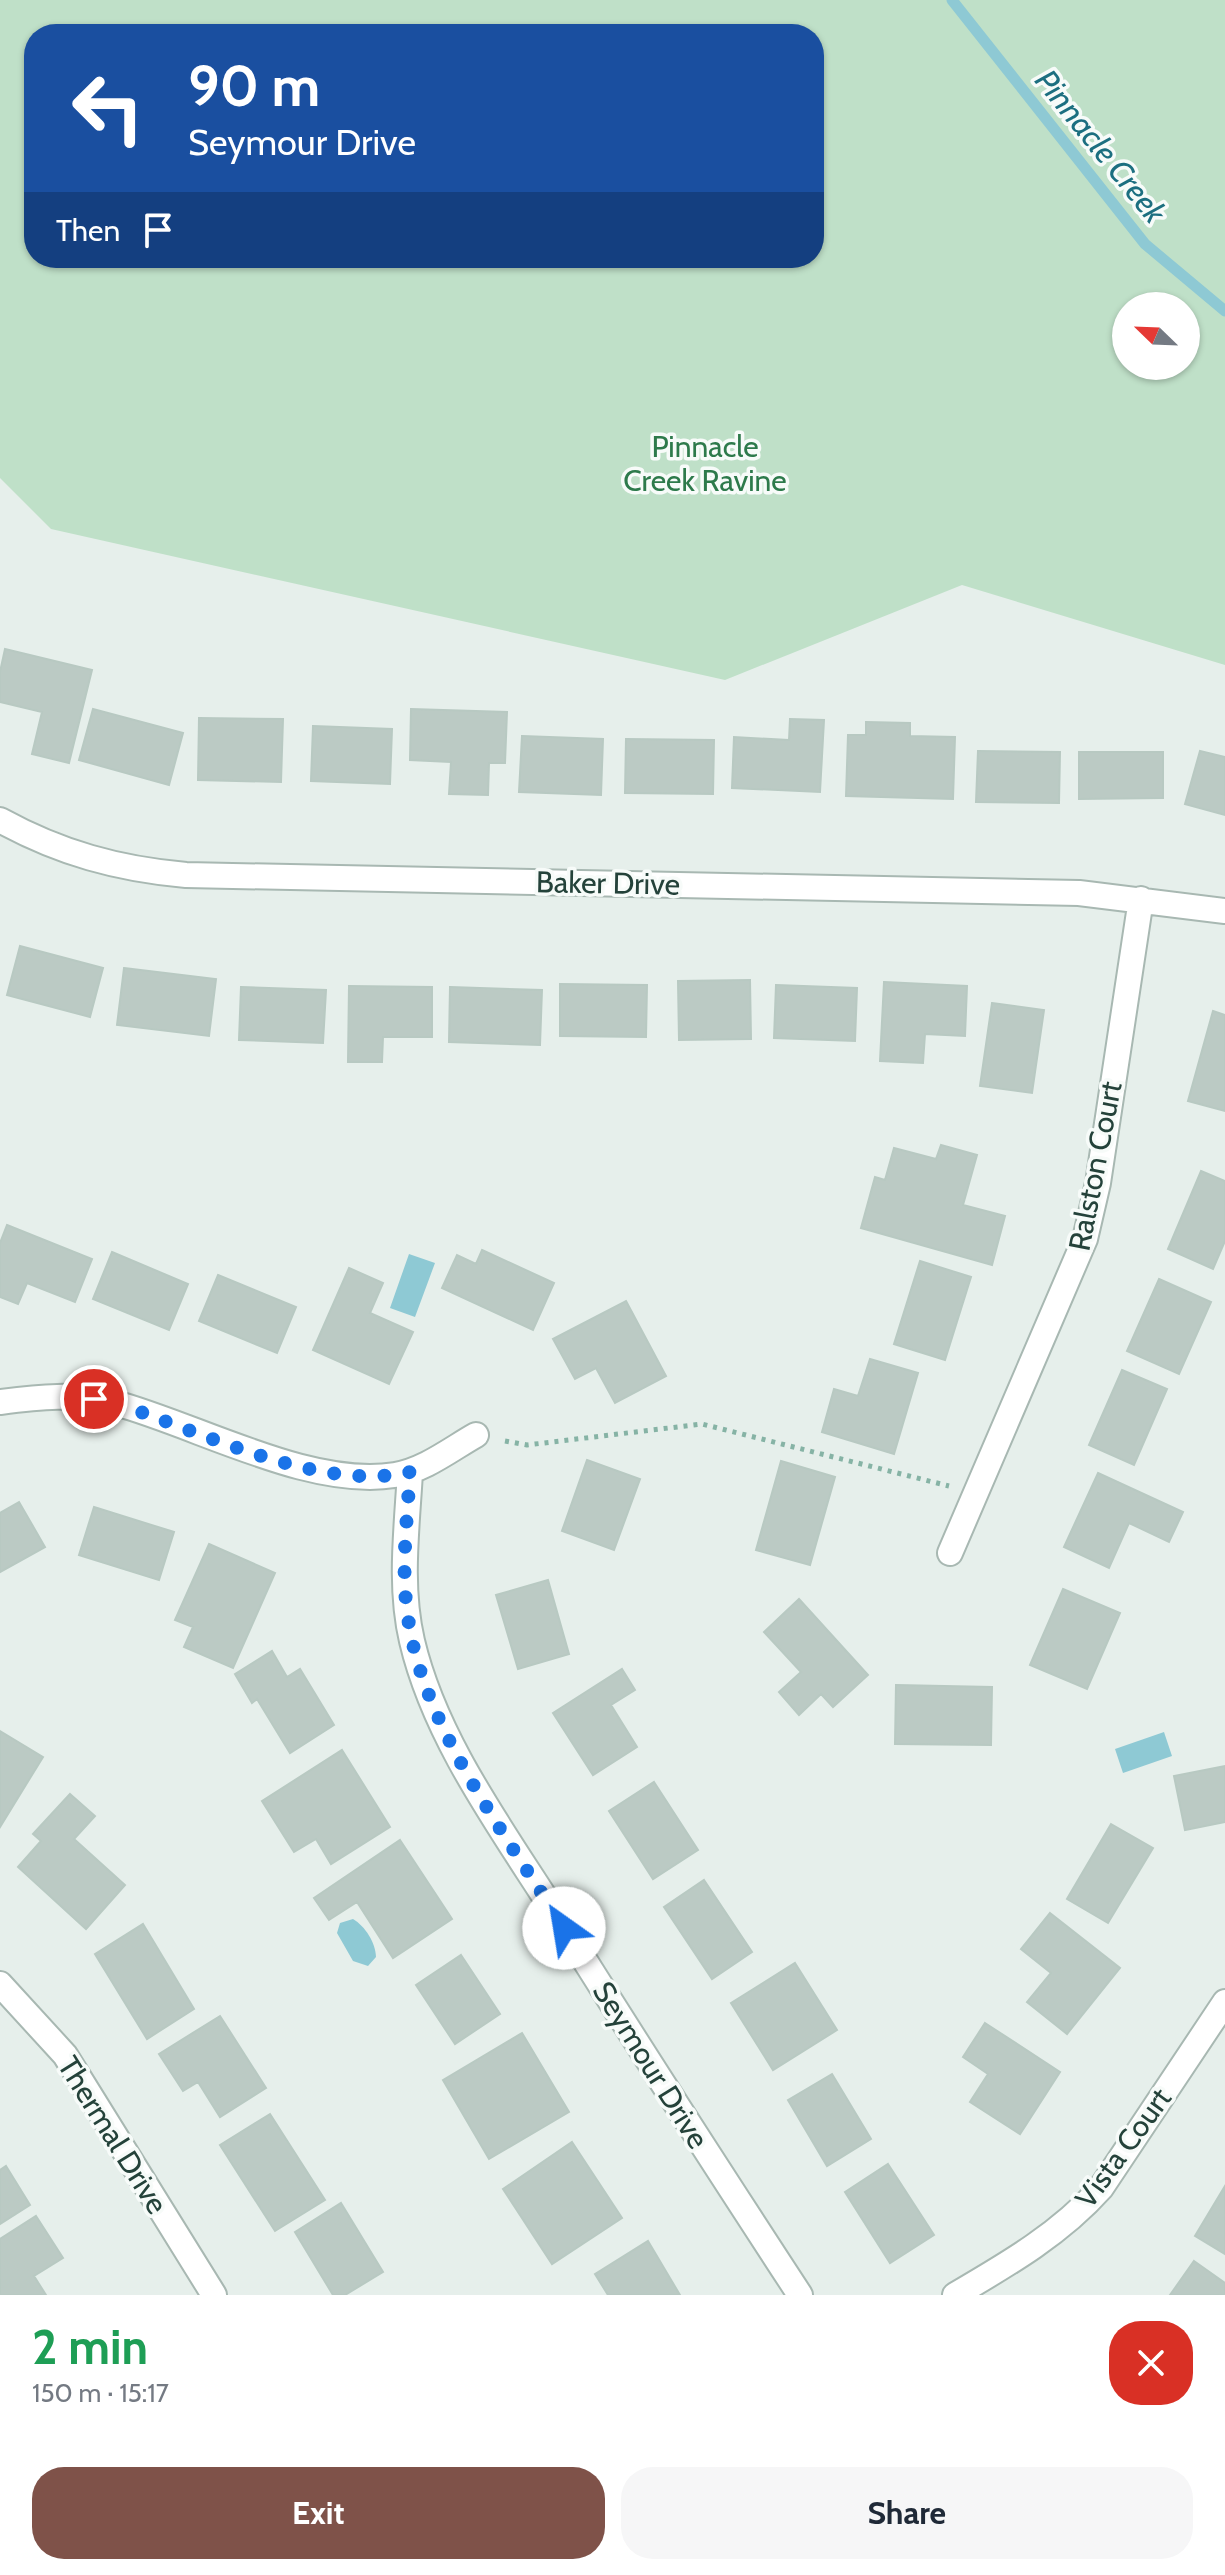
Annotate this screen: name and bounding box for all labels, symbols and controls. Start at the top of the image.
text: 90 m [188,52,320,120]
icon: left [56,56,160,160]
water label: Pinnacle Creek [1027,61,1176,232]
text: Seymour Drive [188,120,416,164]
icon: arrive [136,208,180,252]
text: Then [56,212,120,249]
north arrow [1112,292,1200,380]
map controls [1112,292,1200,380]
park label: Pinnacle Creek Ravine [623,428,787,499]
street label: Baker Drive [536,863,680,903]
street label: Ralston Court [1060,1078,1130,1254]
pin [60,1365,128,1433]
icon: arrive [72,1377,116,1421]
position arrow [522,1886,606,1970]
street label: Seymour Drive [585,1975,717,2155]
street label: Thermal Drive [50,2049,176,2221]
street label: Vista Court [1067,2081,1179,2215]
text: 2 min [32,2318,148,2376]
button: close [1109,2321,1193,2405]
text: 150 m · 15:17 [32,2377,169,2409]
button: Exit [32,2467,605,2559]
button: Share [621,2467,1193,2559]

